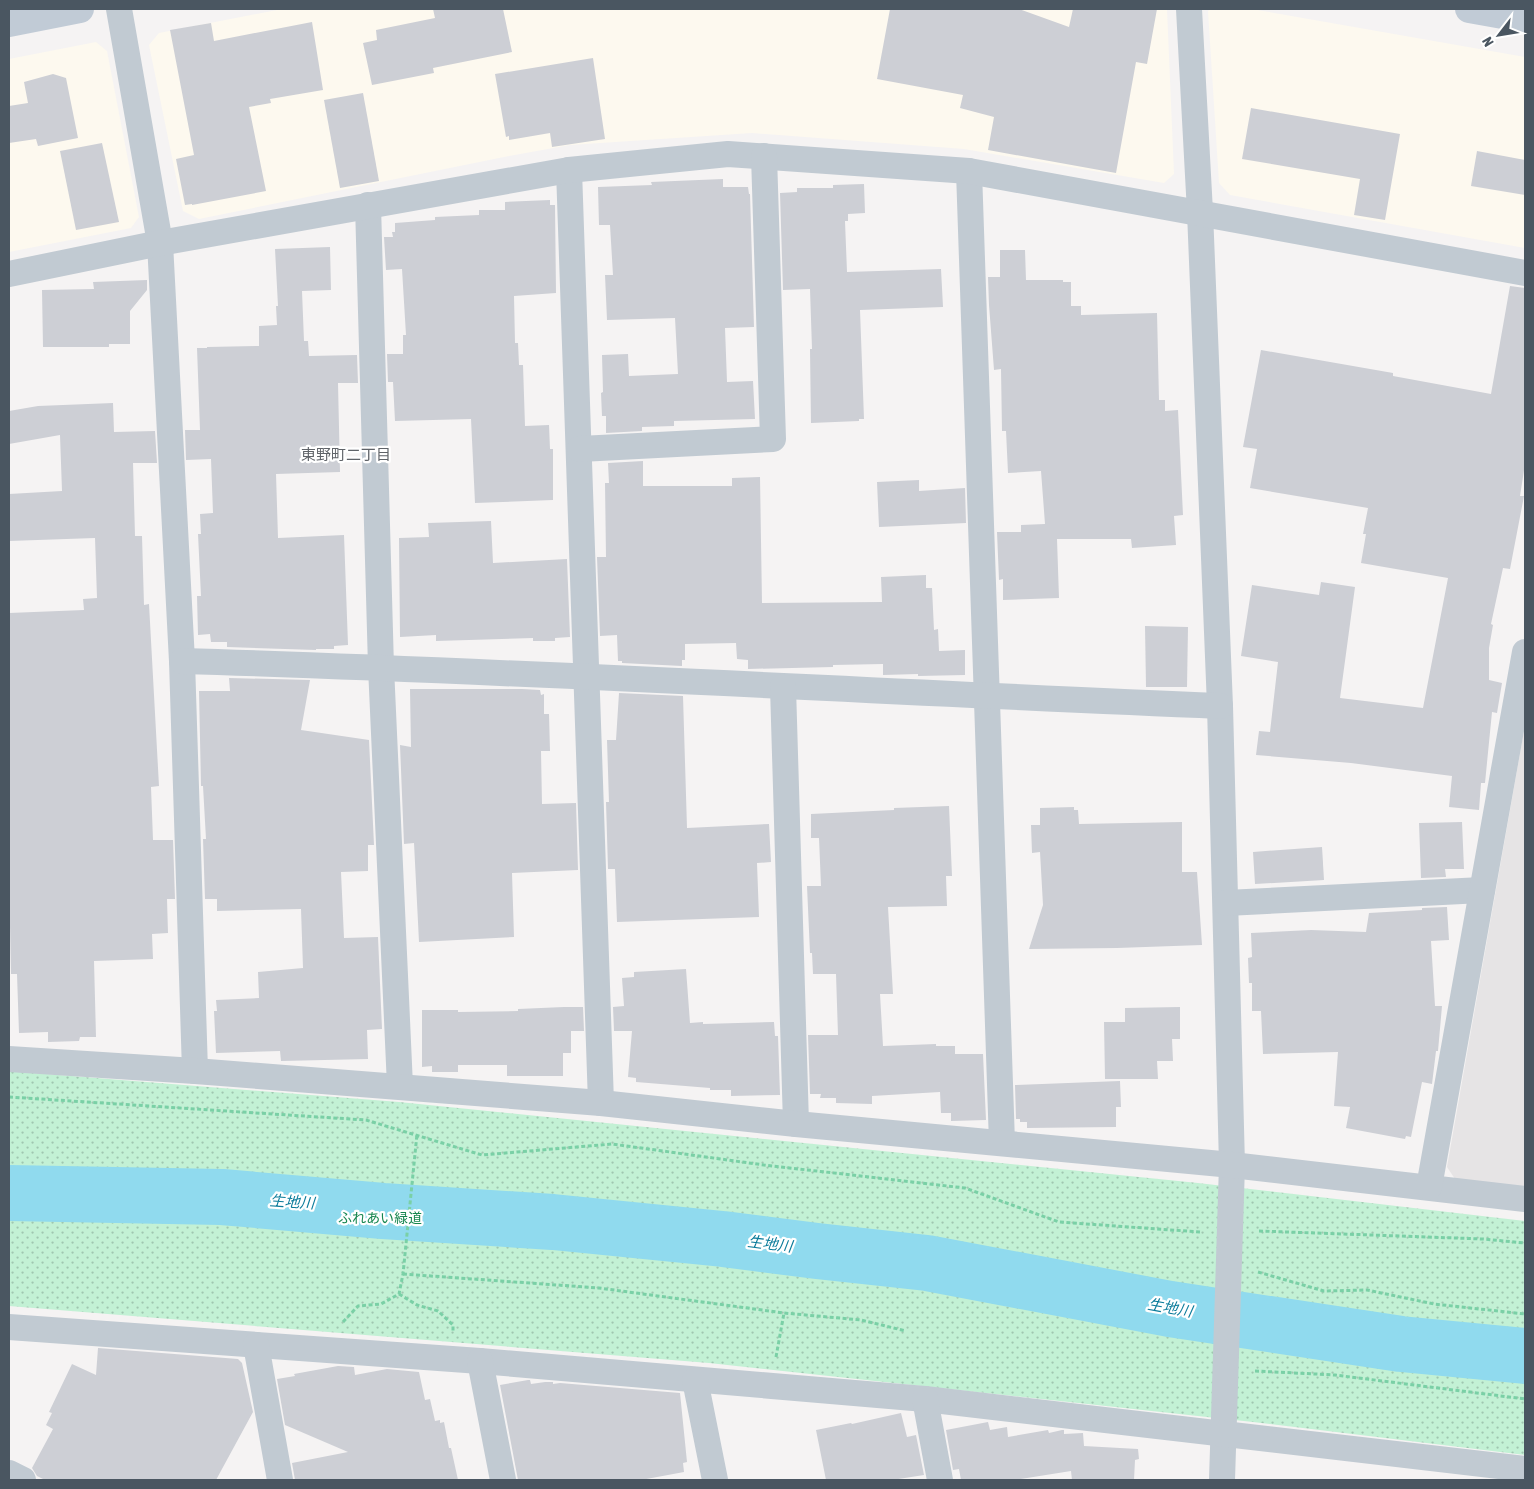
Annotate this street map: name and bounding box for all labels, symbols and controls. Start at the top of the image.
north arrow [1474,10,1524,60]
text: N [1479,34,1497,49]
district label: 東野町二丁目 [301,446,391,463]
water label: 生地川 [269,1191,317,1212]
park label: ふれあい緑道 [338,1210,422,1226]
water label: 生地川 [747,1232,795,1255]
water label: 生地川 [1146,1295,1196,1320]

